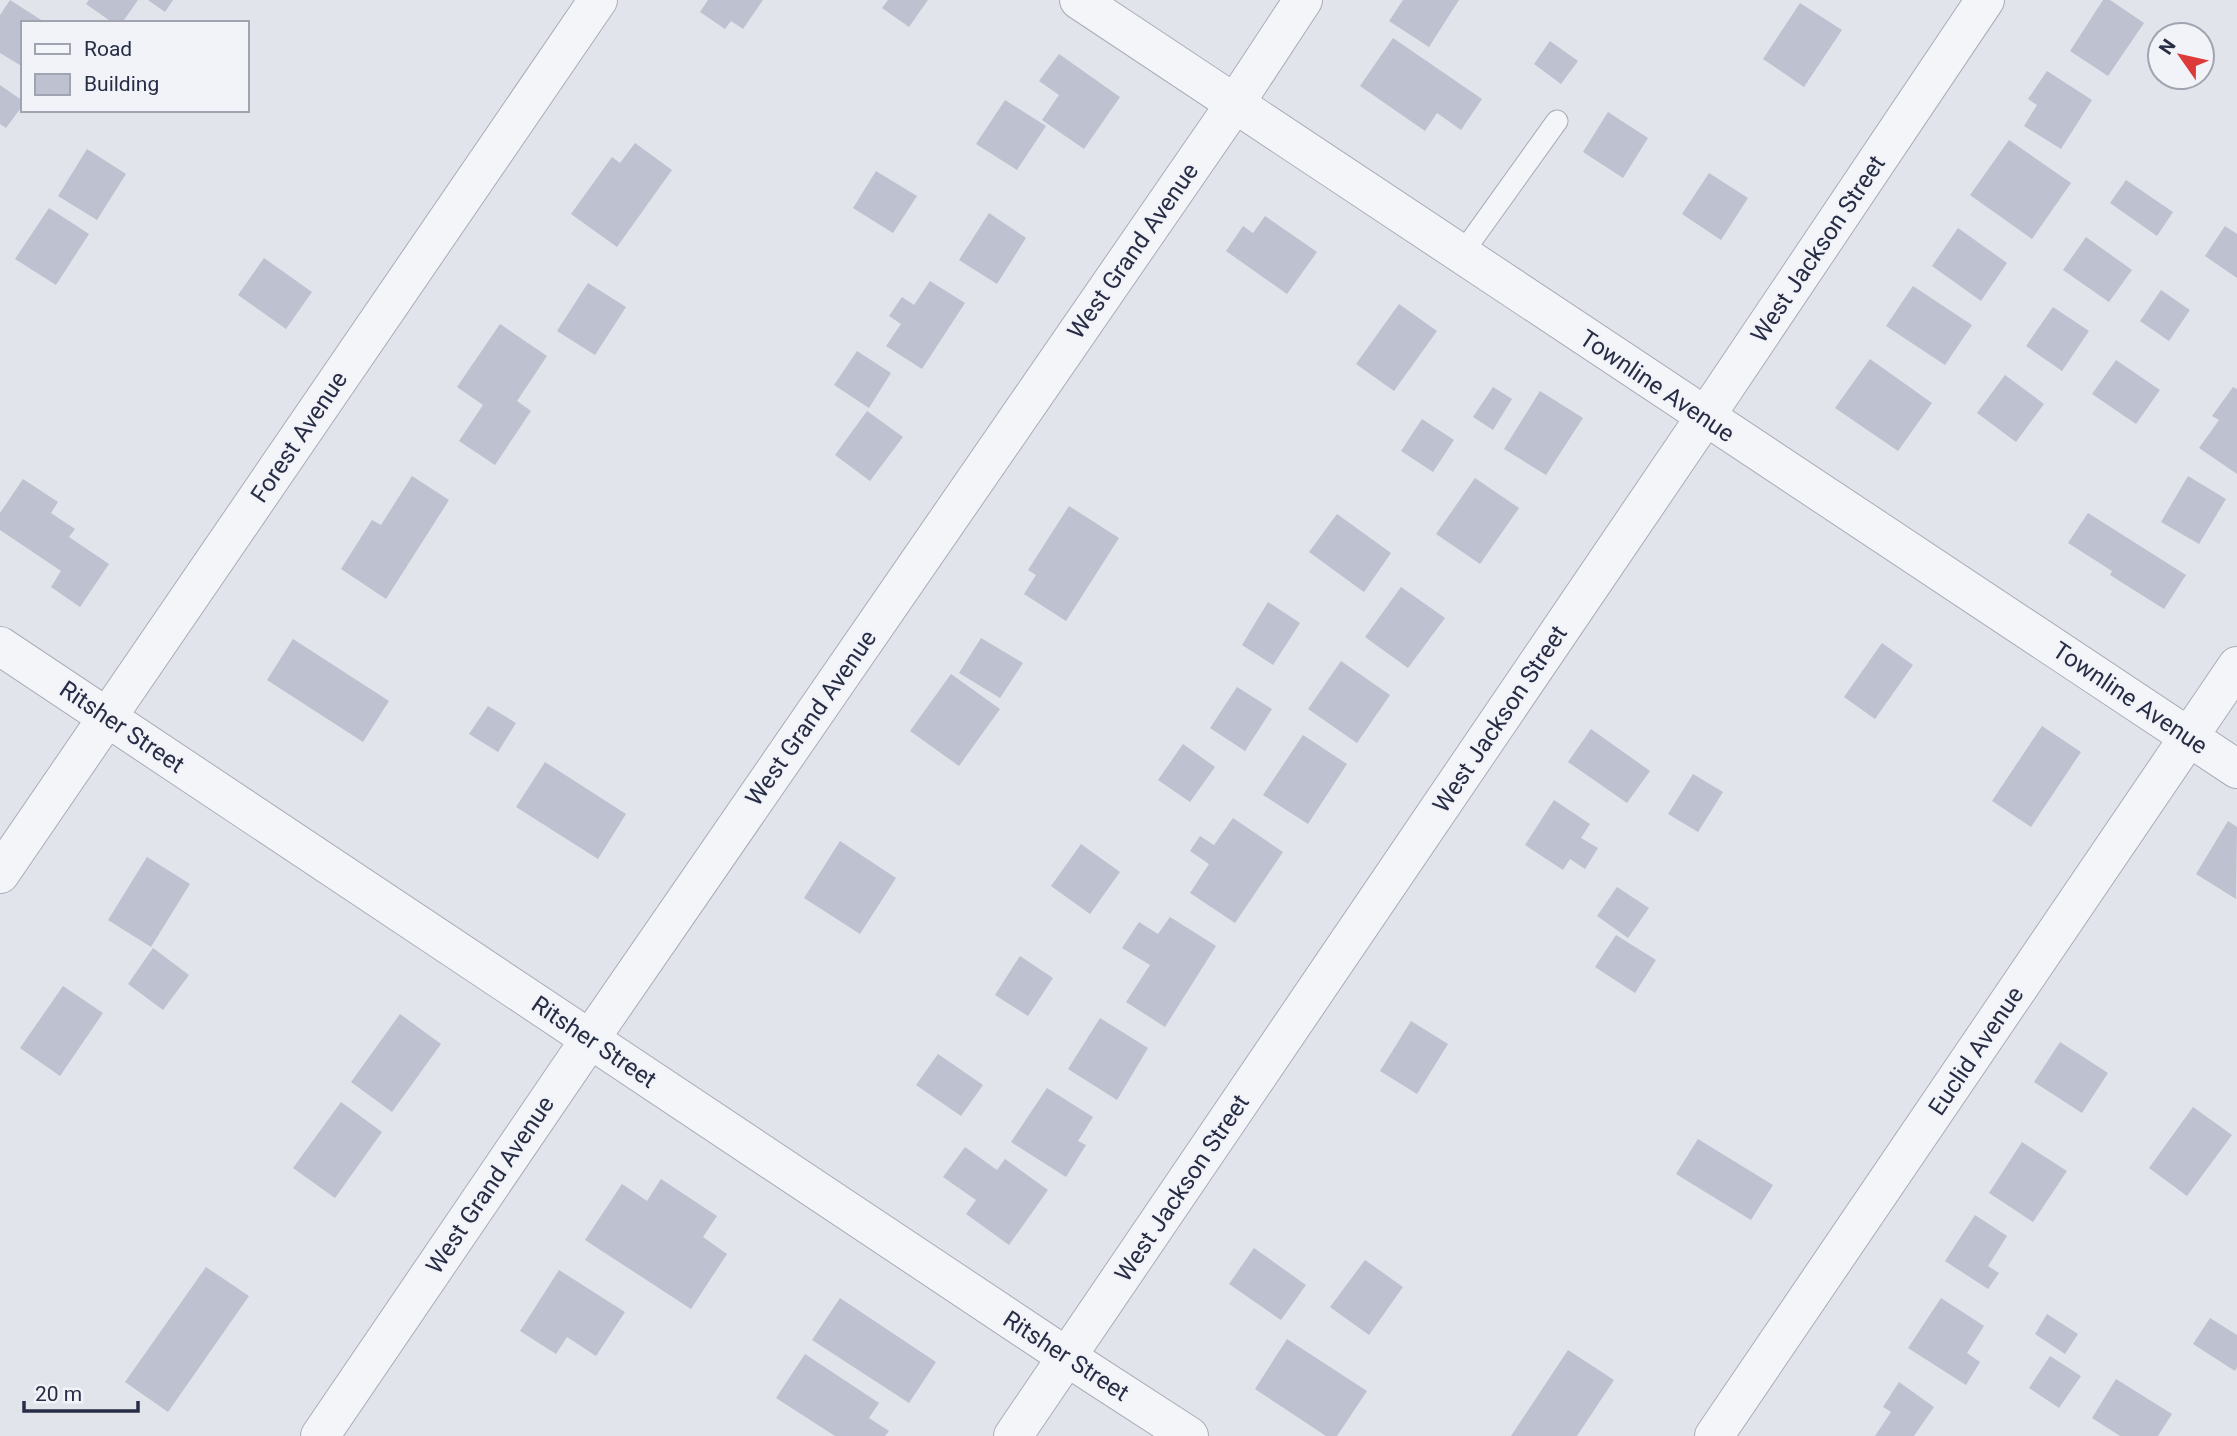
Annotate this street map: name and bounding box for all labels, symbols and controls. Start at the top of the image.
legend [21,21,248,112]
north arrow [2146,21,2216,91]
text: N [2154,35,2181,59]
text: Road [84,37,132,61]
text: Building [84,72,159,96]
street label: West Jackson Street [1745,150,1891,348]
street label: West Grand Avenue [1062,158,1204,344]
street label: Townline Avenue [1574,324,1740,448]
street label: Forest Avenue [245,366,353,508]
street label: West Jackson Street [1427,620,1573,818]
street label: West Grand Avenue [740,625,882,811]
street label: Townline Avenue [2047,636,2213,760]
street label: Ritsher Street [54,675,190,779]
street label: Euclid Avenue [1923,981,2029,1121]
street label: Ritsher Street [526,990,662,1094]
street label: West Jackson Street [1109,1089,1255,1287]
street label: West Grand Avenue [420,1091,560,1279]
street label: Ritsher Street [998,1305,1134,1407]
scale bar [24,1370,138,1414]
text: 20 m [35,1382,82,1406]

